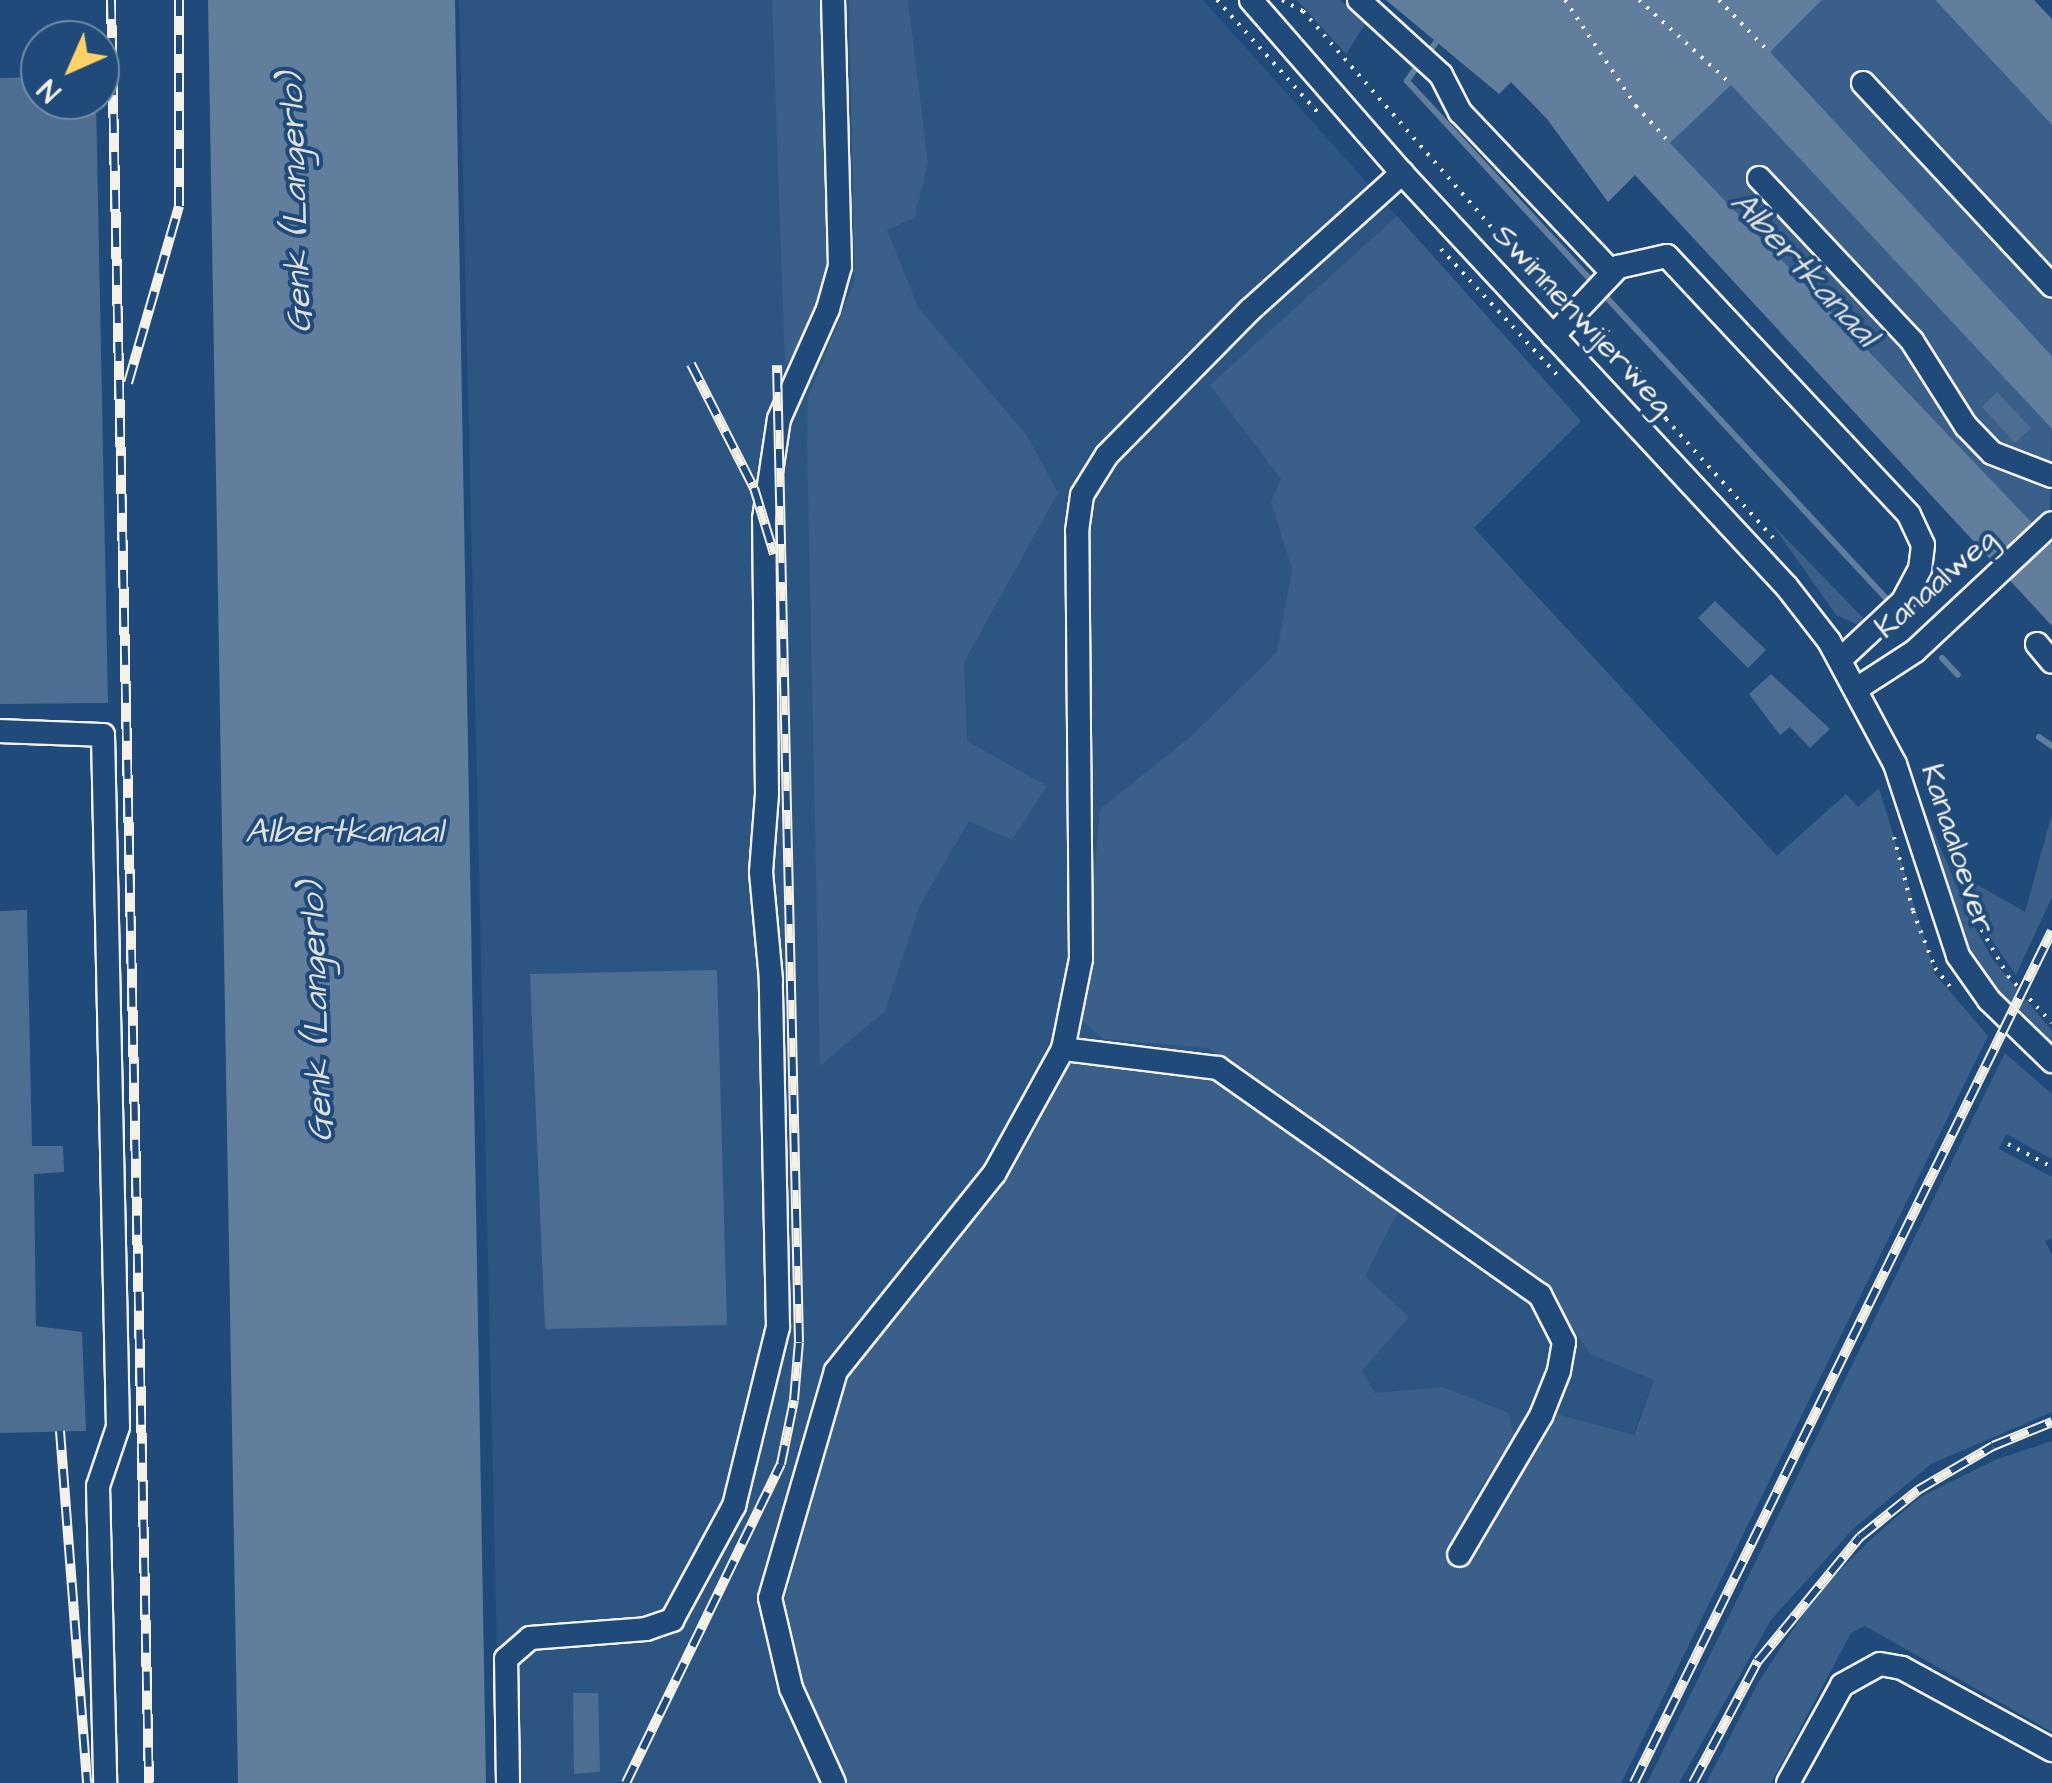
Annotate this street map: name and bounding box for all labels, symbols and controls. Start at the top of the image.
north arrow [20,20,120,120]
text: N [30,70,70,110]
water label: Genk (Langerlo) [270,72,322,334]
water label: Albertkanaal [1721,182,1887,356]
street label: Swinnenwijerweg [1484,216,1680,424]
street label: Kanaalweg [1867,521,2005,647]
street label: Kanaaloever [1912,759,2002,939]
water label: Albertkanaal [245,811,443,853]
water label: Genk (Langerlo) [291,881,343,1143]

